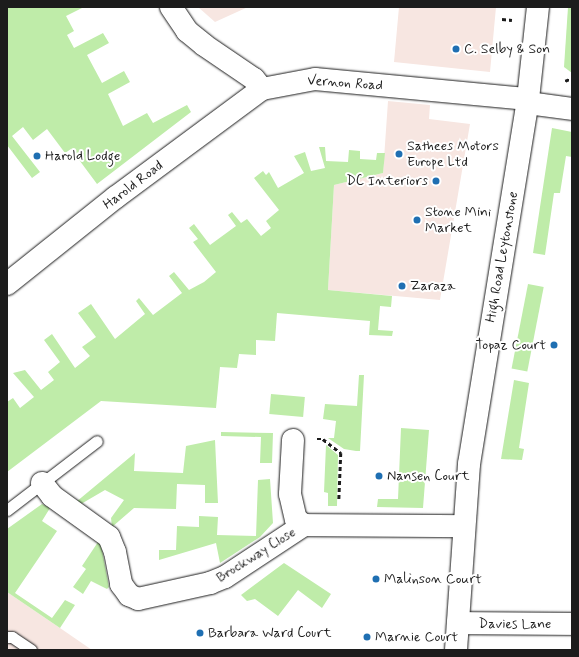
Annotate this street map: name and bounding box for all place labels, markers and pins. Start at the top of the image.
place label: C. Selby & Son [464,41,550,57]
marker: C. Selby & Son [451,44,461,54]
place label: Sathees Motors Europe Ltd [407,138,497,170]
place label: Harold Lodge [45,148,122,164]
marker: Sathees Motors Europe Ltd [394,149,404,159]
marker: Harold Lodge [32,151,42,161]
place label: DC Interiors [353,173,428,189]
marker: DC Interiors [431,176,441,186]
place label: Stone Mini Market [425,204,491,236]
marker: Stone Mini Market [412,215,422,225]
place label: Zaraza [410,278,455,294]
marker: Zaraza [397,281,407,291]
place label: Topaz Court [476,337,546,353]
marker: Topaz Court [549,340,559,350]
place label: Nansen Court [387,468,468,484]
marker: Nansen Court [374,471,384,481]
place label: Malinson Court [384,571,479,587]
marker: Malinson Court [371,574,381,584]
place label: Barbara Ward Court [208,625,332,641]
marker: Barbara Ward Court [195,628,205,638]
place label: Marnie Court [375,629,458,645]
marker: Marnie Court [362,632,372,642]

